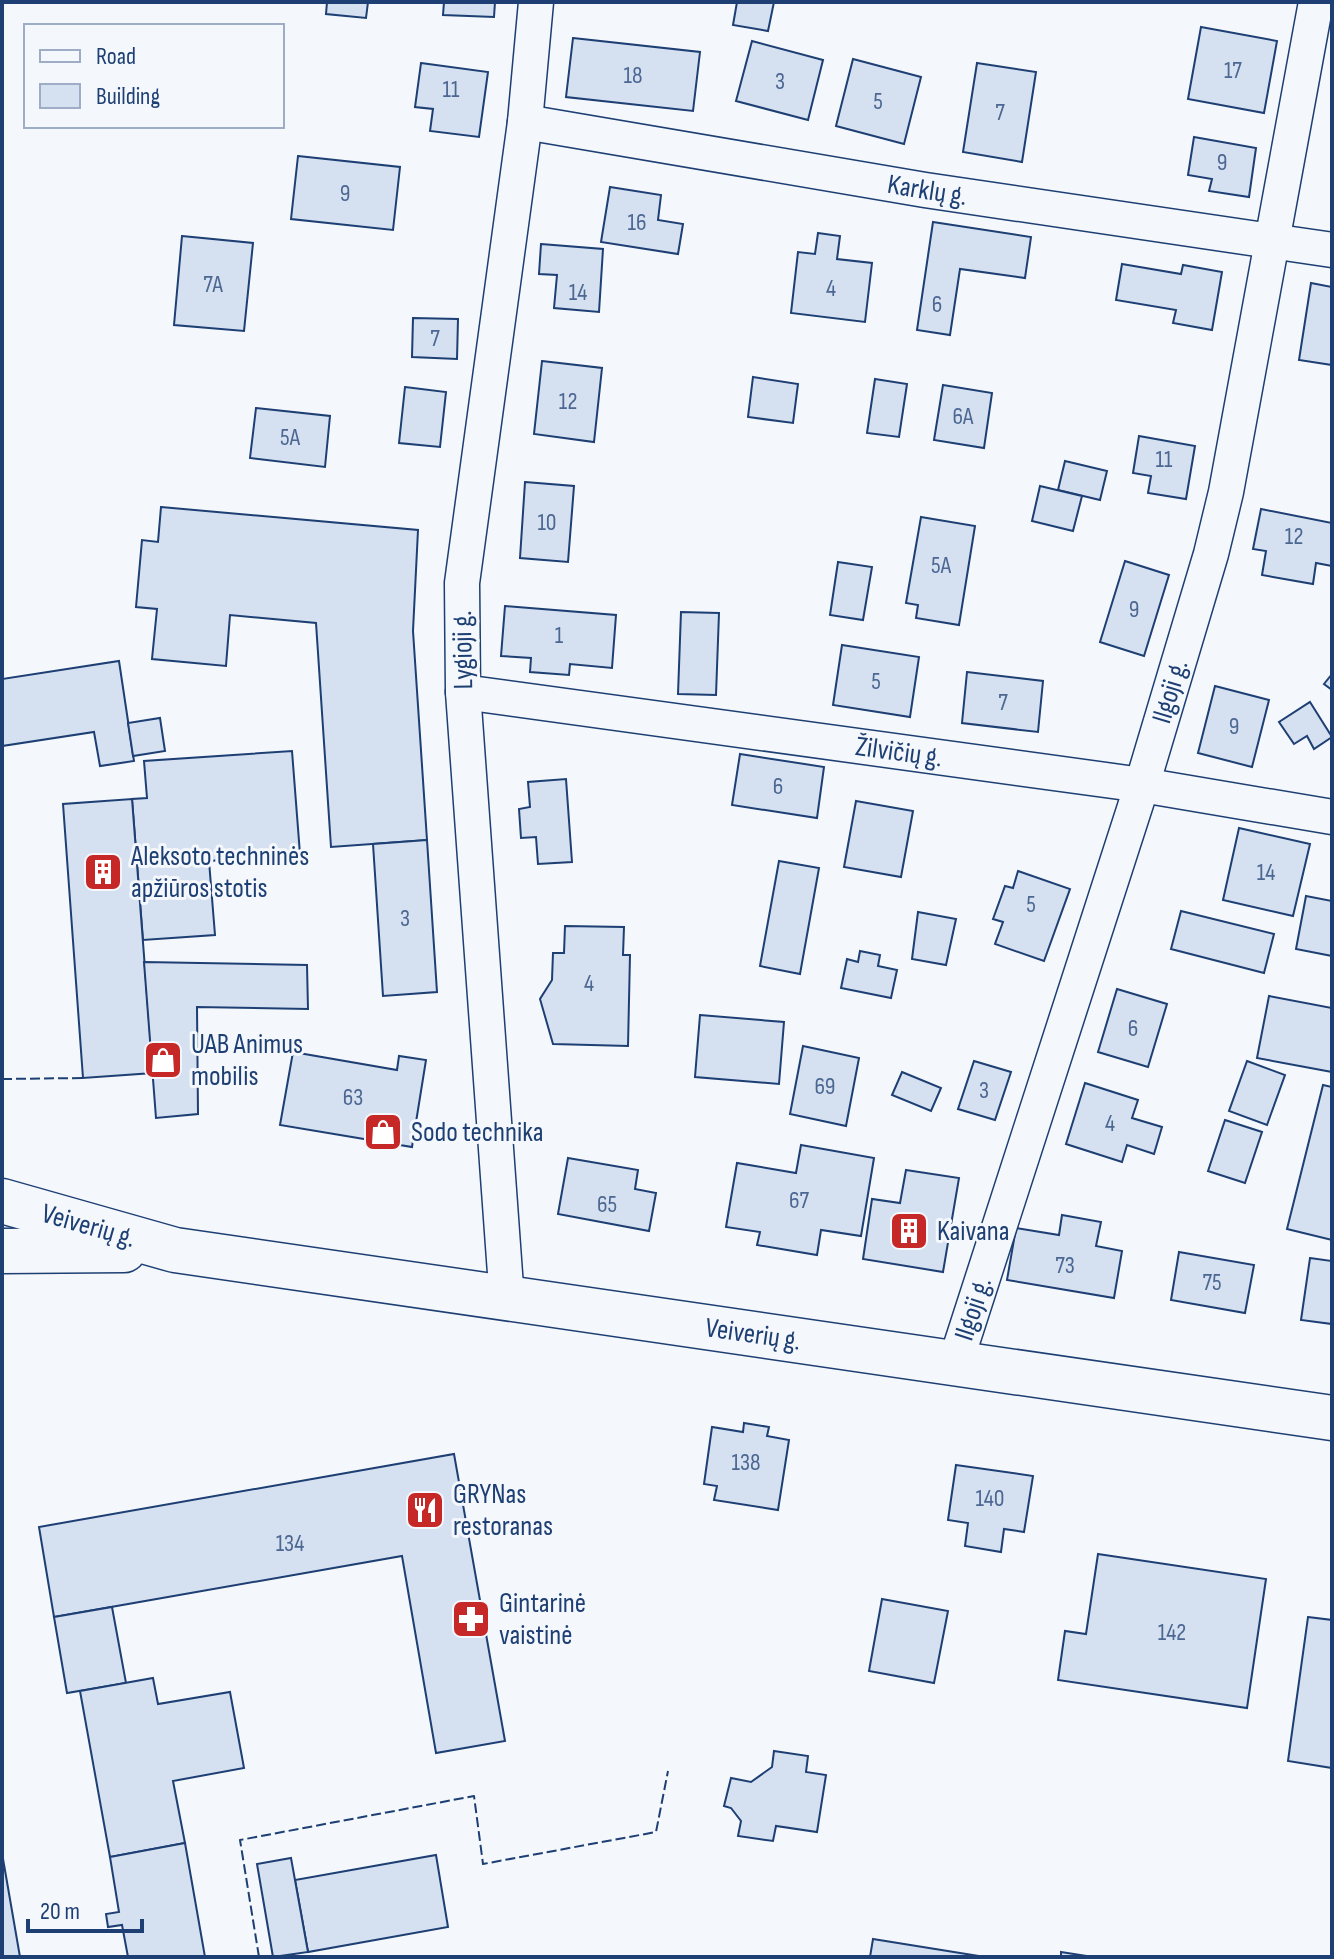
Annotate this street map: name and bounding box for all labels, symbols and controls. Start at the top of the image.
legend [24,24,284,128]
text: Road [96,42,136,71]
house number: 17 [1224,56,1242,85]
house number: 18 [624,61,642,90]
house number: 3 [775,67,785,96]
house number: 11 [443,75,460,104]
text: Building [96,82,160,111]
house number: 5 [873,87,883,116]
house number: 7 [995,98,1005,127]
house number: 9 [1217,148,1227,177]
street label: Karklų g. [885,167,969,212]
house number: 9 [340,179,350,208]
house number: 16 [628,208,646,237]
house number: 7A [203,270,223,299]
house number: 4 [826,274,836,303]
house number: 14 [569,278,587,307]
house number: 6 [932,290,942,319]
house number: 7 [430,324,440,353]
house number: 12 [559,387,577,416]
house number: 6A [953,402,974,431]
house number: 5A [280,423,301,452]
house number: 11 [1156,445,1173,474]
house number: 10 [537,508,557,537]
house number: 12 [1285,522,1303,551]
house number: 5A [931,551,952,580]
house number: 9 [1129,595,1139,624]
street label: Lygioji g. [446,610,480,690]
house number: 1 [555,621,564,650]
street label: Ilgoji g. [1145,656,1195,727]
house number: 5 [871,667,881,696]
house number: 7 [998,688,1008,717]
house number: 9 [1229,712,1239,741]
street label: Žilvičių g. [854,729,944,774]
house number: 6 [773,772,783,801]
place label: Aleksoto techninės apžiūros stotis [130,840,309,905]
building icon: Aleksoto techninės apžiūros stotis [82,851,124,893]
house number: 14 [1257,858,1275,887]
house number: 5 [1026,890,1036,919]
house number: 3 [400,904,410,933]
house number: 4 [584,969,594,998]
house number: 6 [1128,1014,1138,1043]
place label: UAB Animus mobilis [191,1028,303,1093]
shop icon: UAB Animus mobilis [142,1039,184,1081]
house number: 69 [815,1072,836,1101]
house number: 3 [979,1076,989,1105]
house number: 63 [343,1083,363,1112]
house number: 4 [1105,1109,1115,1138]
shop icon: Sodo technika [362,1111,404,1153]
place label: Sodo technika [411,1116,544,1149]
house number: 67 [789,1186,809,1215]
house number: 65 [597,1190,617,1219]
street label: Veiverių g. [38,1197,139,1254]
building icon: Kaivana [888,1210,930,1252]
place label: Kaivana [937,1215,1009,1248]
house number: 73 [1055,1251,1075,1280]
house number: 75 [1202,1268,1222,1297]
street label: Ilgoji g. [947,1273,998,1345]
street label: Veiverių g. [703,1311,803,1357]
house number: 138 [732,1448,760,1477]
place label: GRYNas restoranas [453,1478,553,1543]
house number: 140 [975,1484,1005,1513]
restaurant icon: GRYNas restoranas [404,1489,446,1531]
house number: 134 [276,1529,304,1558]
place label: Gintarinė vaistinė [499,1587,586,1652]
pharmacy icon: Gintarinė vaistinė [450,1598,492,1640]
house number: 142 [1158,1618,1186,1647]
scale bar [28,1883,142,1933]
text: 20 m [40,1897,80,1926]

